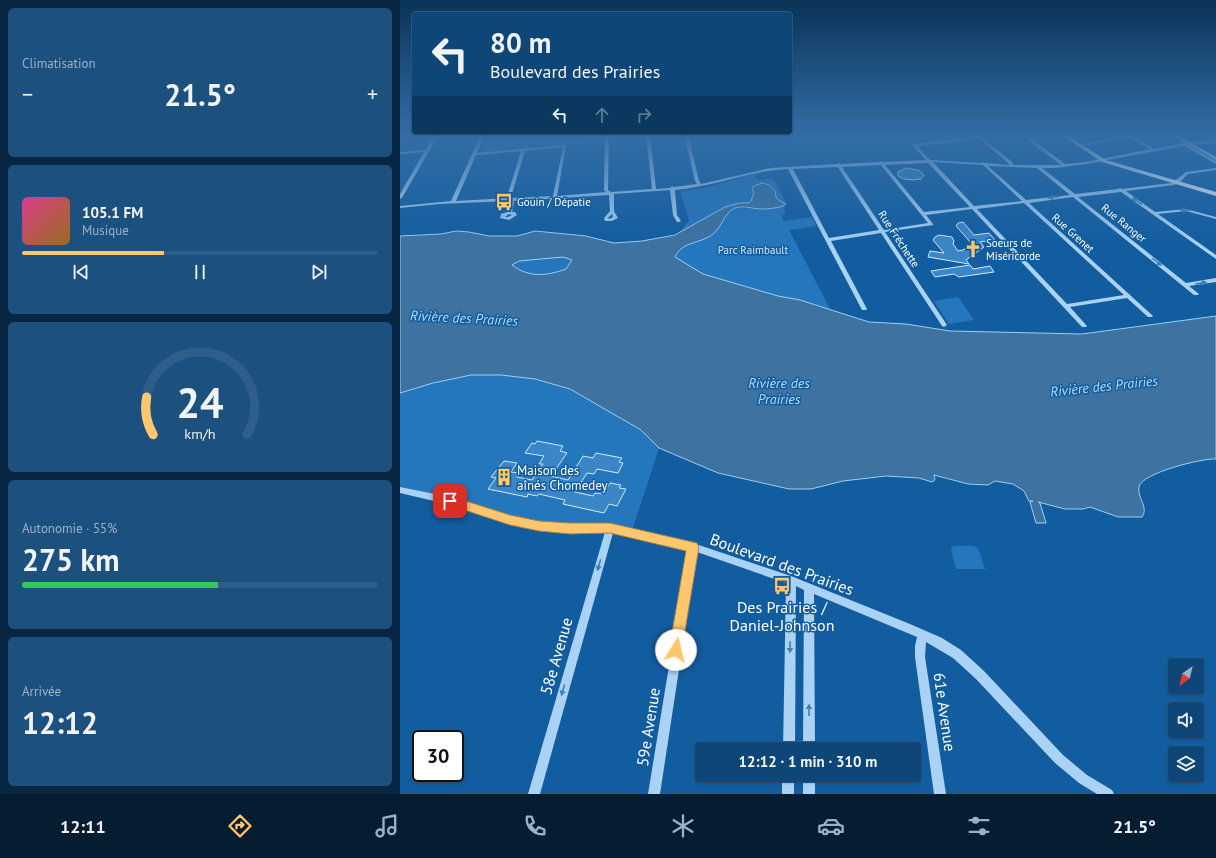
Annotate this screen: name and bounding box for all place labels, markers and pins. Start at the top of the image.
bus stop icon: Gouin / Dépatie [494,192,514,212]
place label: Gouin / Dépatie [517,195,591,209]
place label: Soeurs de Miséricorde [986,236,1041,263]
church icon: Soeurs de Miséricorde [963,239,983,259]
place label: Maison des aînés Chomedey [517,462,608,494]
building icon: Maison des aînés Chomedey [494,467,514,487]
pin [433,484,467,518]
bus stop icon: Des Prairies / Daniel-Johnson [772,576,792,596]
place label: Des Prairies / Daniel-Johnson [730,597,834,635]

